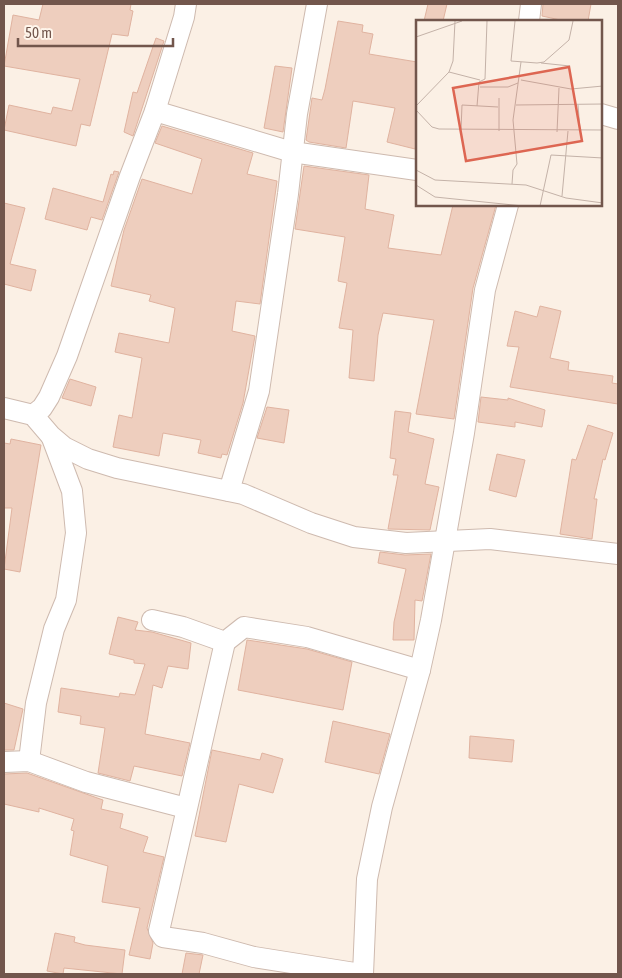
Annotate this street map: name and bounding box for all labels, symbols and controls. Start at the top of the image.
scale bar [18,15,172,47]
inset map [416,20,602,206]
text: 50 m [25,24,52,41]

